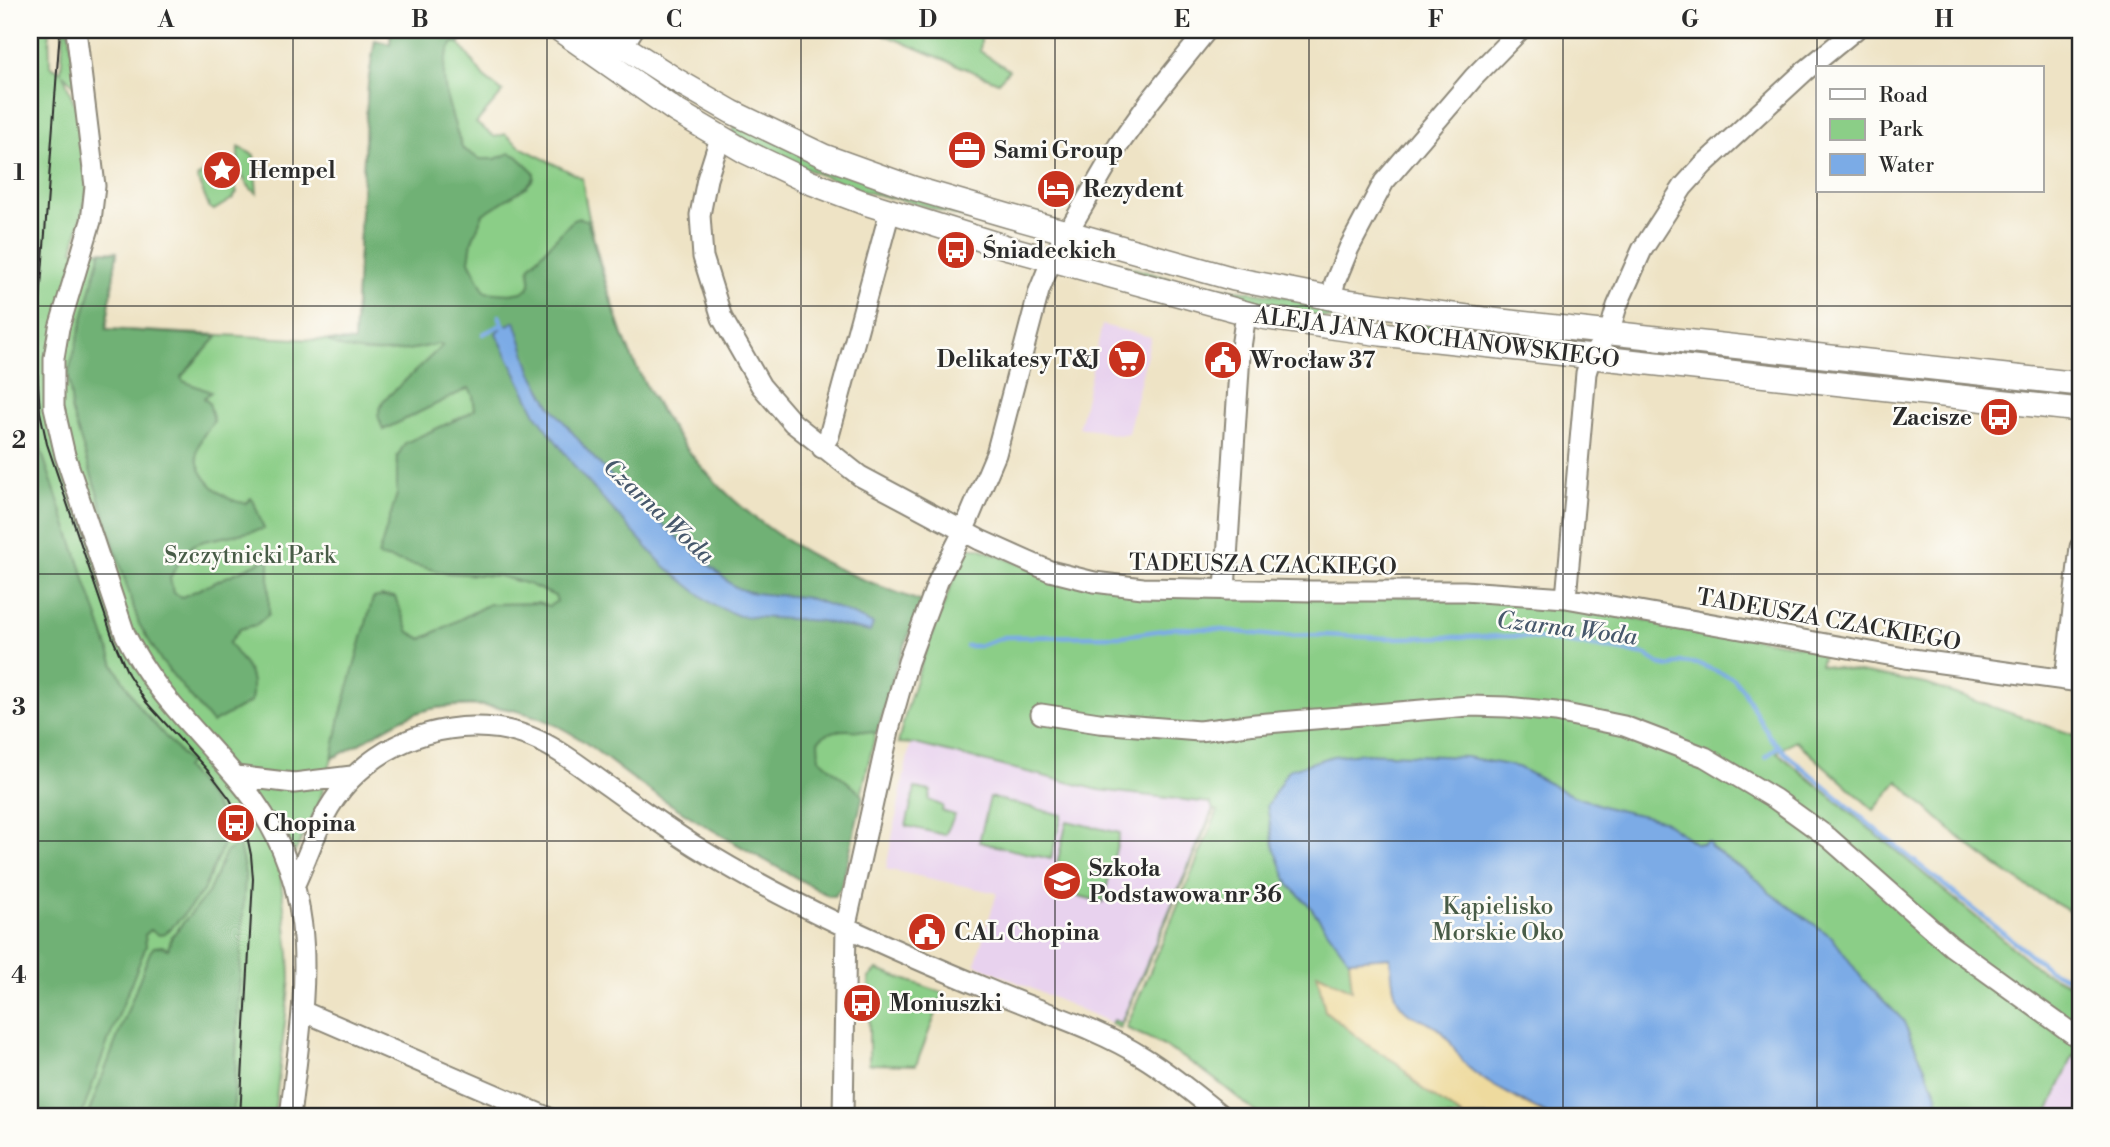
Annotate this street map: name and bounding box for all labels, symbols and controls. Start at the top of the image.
text: A [157,6,175,34]
text: B [411,6,429,34]
text: C [666,6,682,34]
text: D [919,6,937,34]
text: E [1174,6,1190,34]
text: F [1428,6,1444,34]
text: G [1681,6,1699,34]
text: H [1935,6,1954,34]
legend [1816,66,2044,192]
text: Road [1879,83,1928,109]
text: Park [1879,117,1924,143]
office icon: Sami Group [946,129,988,171]
place label: Sami Group [994,137,1123,165]
place icon: Hempel [201,149,243,191]
text: Water [1878,153,1934,179]
place label: Hempel [249,157,336,185]
text: 1 [13,159,25,187]
hotel icon: Rezydent [1035,168,1077,210]
place label: Rezydent [1083,176,1184,204]
bus stop icon: Śniadeckich [935,229,977,271]
place label: Śniadeckich [983,234,1116,265]
street label: ALEJA JANA KOCHANOWSKIEGO [1252,302,1621,374]
supermarket icon: Delikatesy T&J [1106,338,1148,380]
public building icon: Wrocław 37 [1202,339,1244,381]
place label: Delikatesy T&J [937,346,1100,374]
place label: Wrocław 37 [1249,347,1376,375]
bus stop icon: Zacisze [1978,396,2020,438]
place label: Zacisze [1893,404,1972,432]
text: 2 [12,427,26,455]
water label: Czarna Woda [596,452,721,571]
park label: Szczytnicki Park [164,542,337,570]
street label: TADEUSZA CZACKIEGO [1129,549,1397,581]
street label: TADEUSZA CZACKIEGO [1695,583,1963,657]
water label: Czarna Woda [1495,605,1640,653]
text: 3 [12,694,26,722]
bus stop icon: Chopina [215,802,257,844]
place label: Chopina [263,810,356,838]
place label: Szkoła Podstawowa nr 36 [1089,855,1282,909]
school or university icon: Szkoła Podstawowa nr 36 [1041,860,1083,902]
park label: Kąpielisko Morskie Oko [1432,893,1564,947]
public building icon: CAL Chopina [906,911,948,953]
place label: CAL Chopina [954,919,1100,947]
text: 4 [11,962,27,990]
bus stop icon: Moniuszki [841,982,883,1024]
place label: Moniuszki [889,990,1002,1018]

